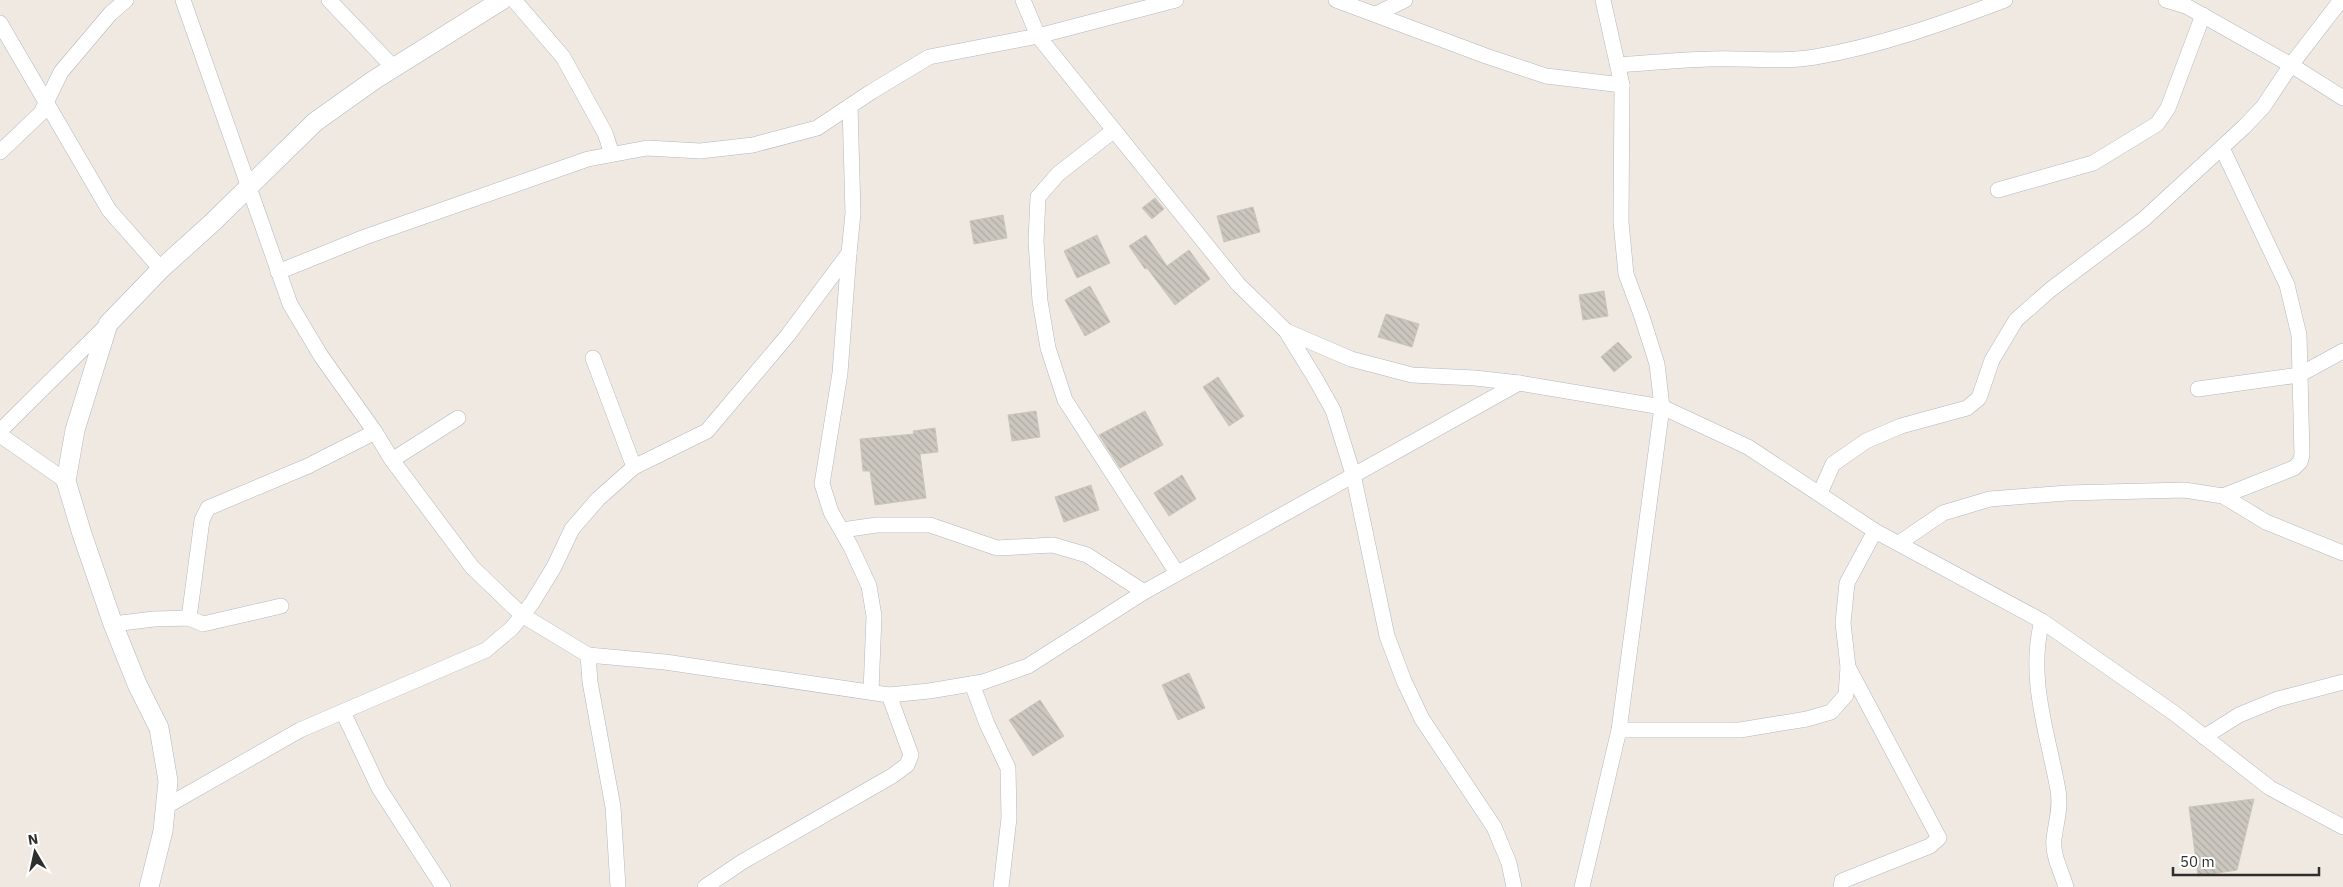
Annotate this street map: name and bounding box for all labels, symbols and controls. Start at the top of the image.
north arrow [10,827,60,877]
text: N [27,829,39,849]
scale bar [2173,844,2319,876]
text: 50 m [2180,852,2215,871]

